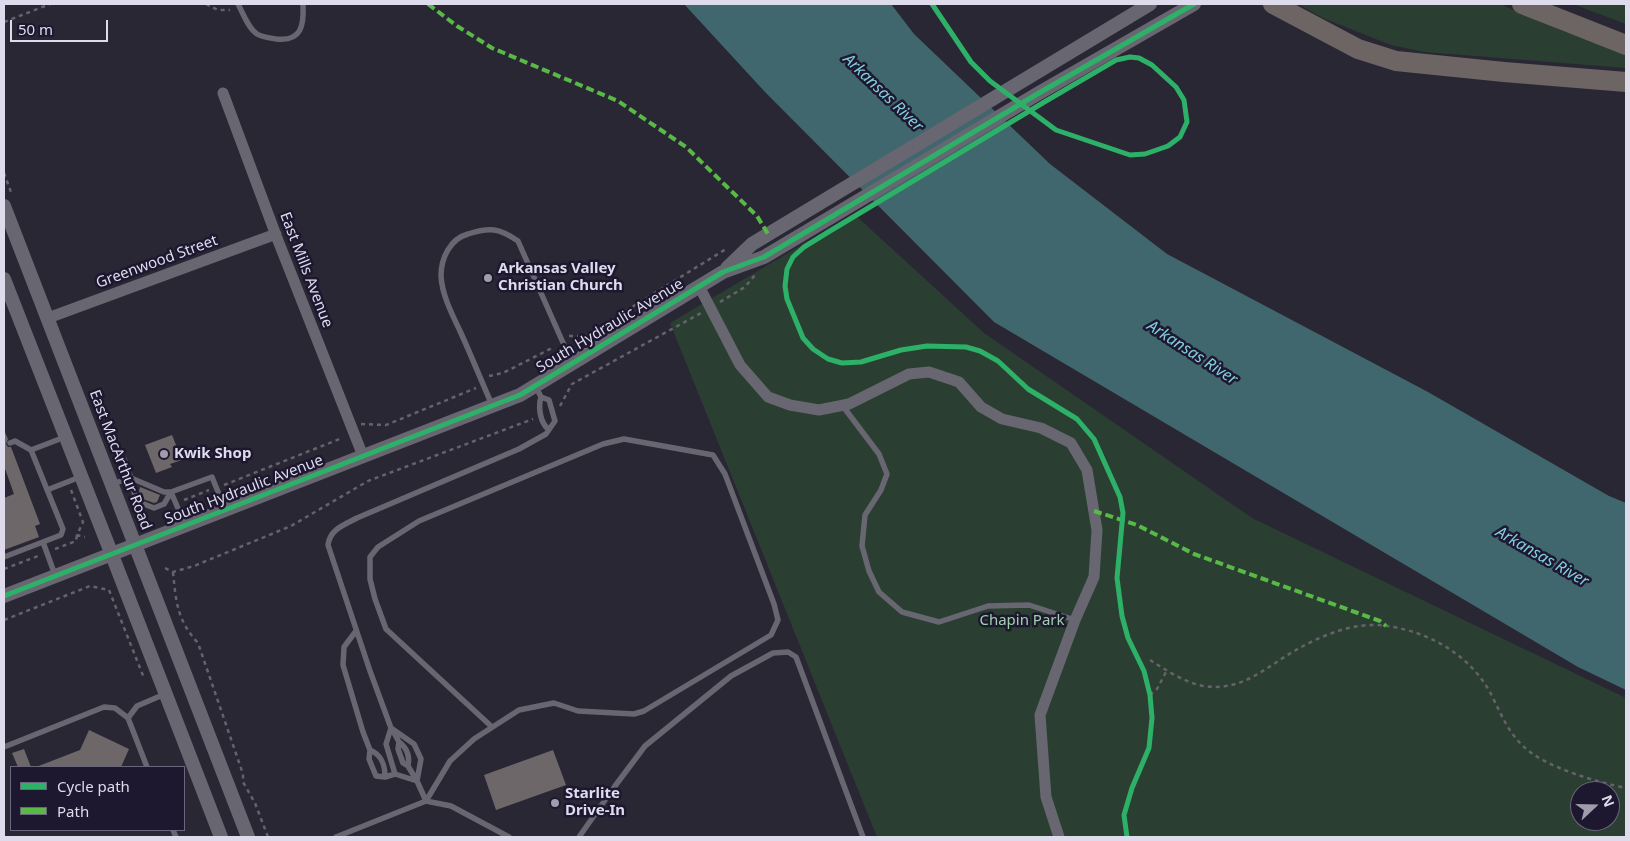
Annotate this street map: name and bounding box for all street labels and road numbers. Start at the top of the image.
street label: East Mills Avenue [276,210,336,330]
street label: Greenwood Street [94,232,220,292]
street label: South Hydraulic Avenue [533,275,687,377]
street label: East MacArthur Road [85,388,155,532]
street label: South Hydraulic Avenue [162,451,326,529]

